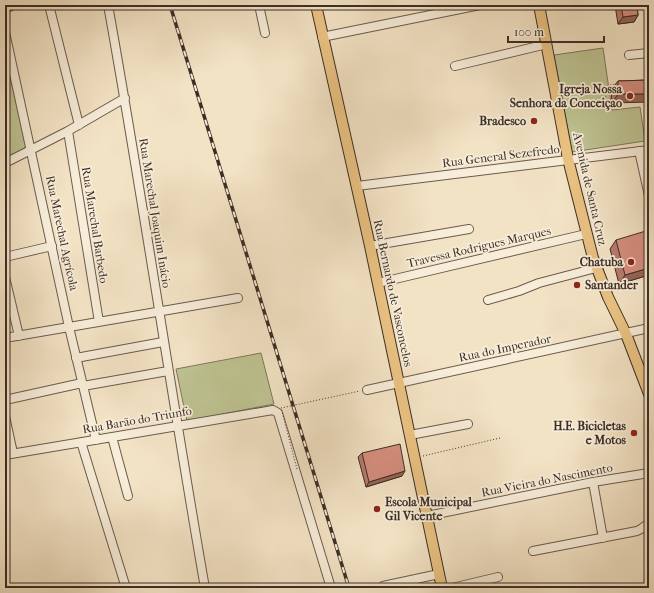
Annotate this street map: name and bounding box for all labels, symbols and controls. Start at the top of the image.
scale bar [508,18,604,44]
text: 100 m [514,25,544,39]
place label: Igreja Nossa Senhora da Conceiçao [510,82,622,111]
marker: Igreja Nossa Senhora da Conceiçao [625,91,635,101]
place label: Bradesco [479,114,526,128]
marker: Bradesco [529,116,539,126]
street label: Avenida de Santa Cruz [570,130,610,248]
street label: Rua Marechal Joaquim Inácio [136,137,174,289]
street label: Rua General Sezefredo [441,142,561,170]
street label: Rua Marechal Barbedo [79,166,111,284]
street label: Rua Marechal Agrícola [43,174,81,292]
street label: Rua Bernardo de Vasconcelos [371,218,416,368]
street label: Travessa Rodrigues Marques [406,223,553,270]
place label: Chatuba [580,255,623,269]
marker: Chatuba [626,257,636,267]
place label: Santander [585,278,639,292]
marker: Santander [572,280,582,290]
street label: Rua do Imperador [458,331,553,365]
street label: Rua Barão do Triunfo [81,403,193,437]
place label: H.E. Bicicletas e Motos [553,419,627,447]
marker: H.E. Bicicletas e Motos [629,428,639,438]
street label: Rua Vieira do Nascimento [480,460,614,500]
place label: Escola Municipal Gil Vicente [385,495,472,523]
marker: Escola Municipal Gil Vicente [372,504,382,514]

